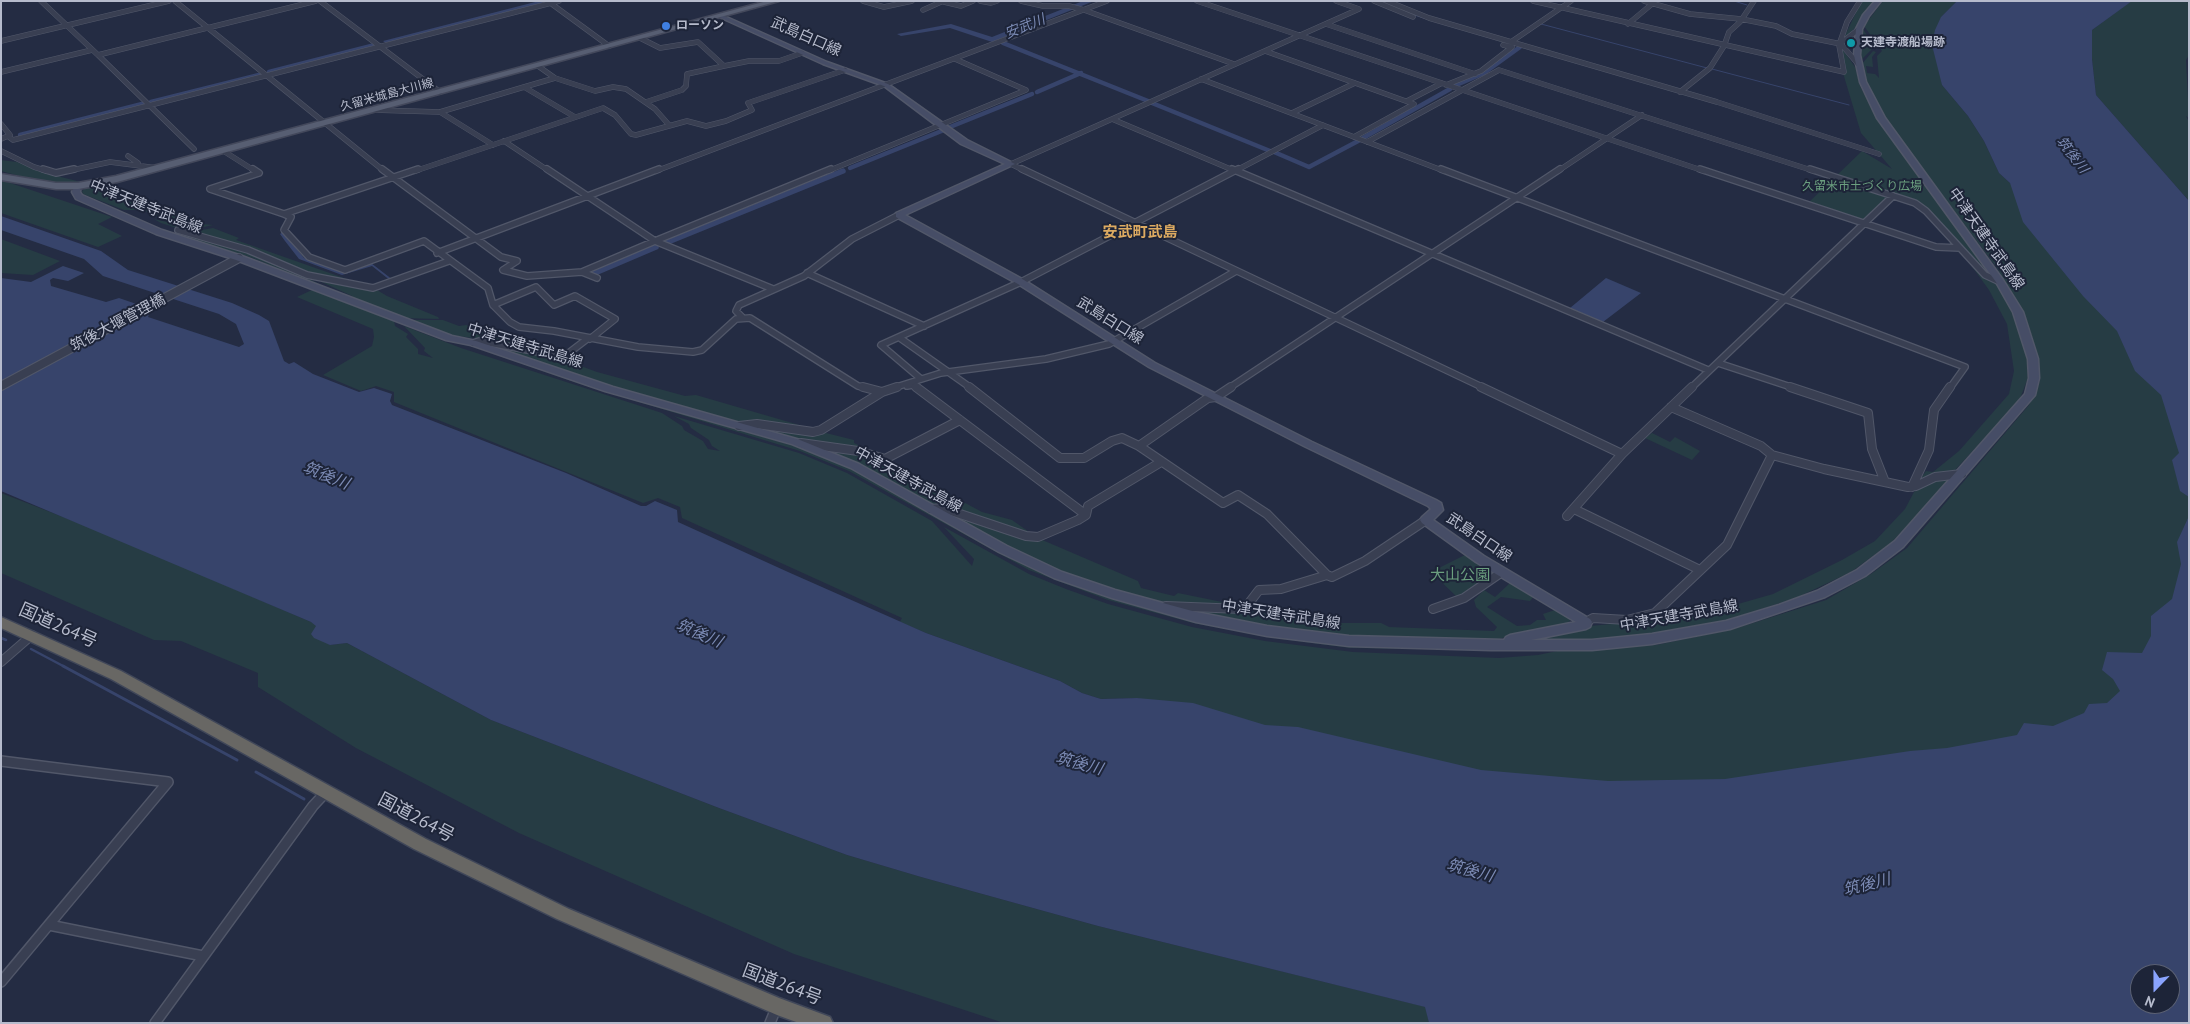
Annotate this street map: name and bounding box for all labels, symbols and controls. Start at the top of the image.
water label: 安武川 [1002,11,1048,43]
street label: 武島白口線 [768,14,844,60]
place label: ローソン [676,19,724,33]
marker: ローソン [660,20,672,32]
place label: 天建寺渡船場跡 [1861,36,1945,50]
marker: 天建寺渡船場跡 [1845,37,1857,49]
street label: 久留米城島大川線 [339,76,435,114]
water label: 筑後川 [2052,133,2092,177]
street label: 中津天建寺武島線 [87,176,205,238]
park label: 久留米市土づくり広場 [1802,180,1922,194]
street label: 中津天建寺武島線 [1944,185,2028,293]
district label: 安武町武島 [1103,224,1177,242]
street label: 筑後大堰管理橋 [67,290,169,356]
street label: 武島白口線 [1073,293,1147,349]
street label: 中津天建寺武島線 [465,320,585,372]
street label: 中津天建寺武島線 [851,443,965,517]
water label: 筑後川 [300,458,352,494]
street label: 武島白口線 [1443,510,1515,566]
park label: 大山公園 [1430,567,1490,585]
street label: 中津天建寺武島線 [1220,597,1342,633]
street label: 中津天建寺武島線 [1618,597,1740,635]
street label: 国道264号 [15,599,101,653]
water label: 筑後川 [673,616,725,652]
water label: 筑後川 [1053,749,1105,779]
street label: 国道264号 [374,789,458,847]
water label: 筑後川 [1444,856,1496,886]
water label: 筑後川 [1841,870,1893,900]
street label: 国道264号 [739,960,825,1010]
north arrow [2130,964,2180,1014]
text: N [2142,992,2157,1012]

